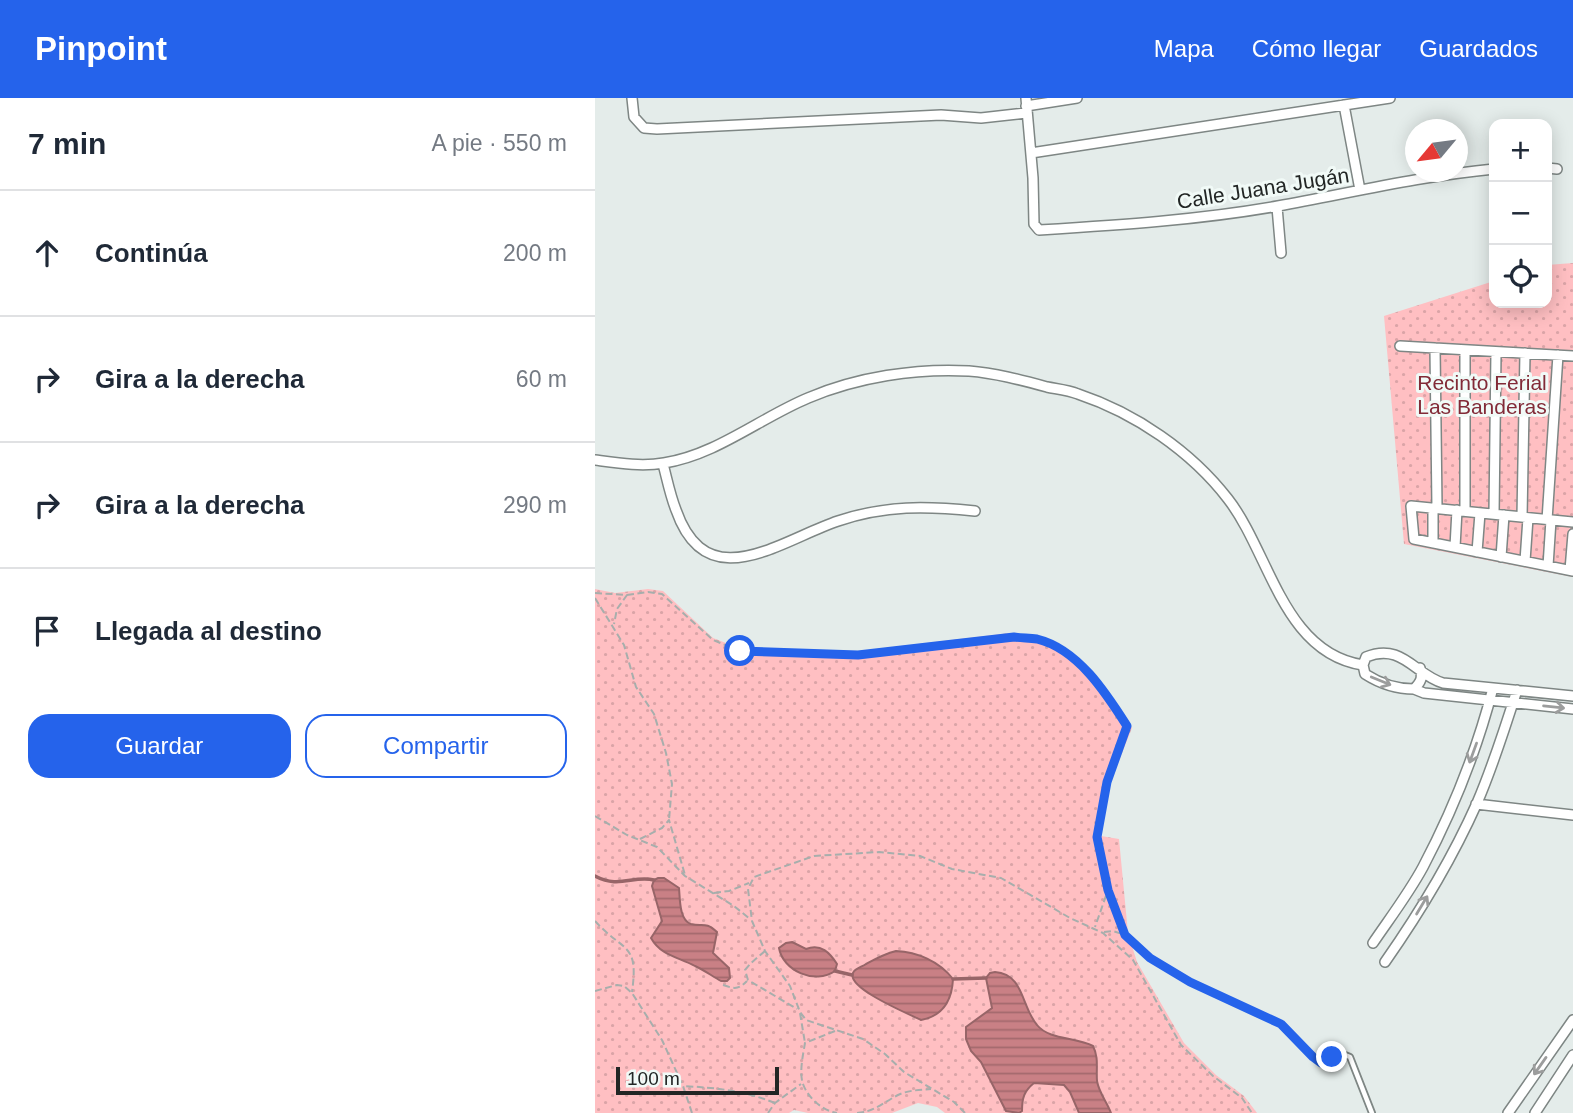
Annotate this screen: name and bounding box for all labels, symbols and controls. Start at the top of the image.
text: Pinpoint [35,30,167,67]
text: Mapa [1154,35,1214,62]
text: Cómo llegar [1252,35,1381,62]
text: Guardados [1419,35,1538,62]
north arrow [1405,119,1468,182]
map controls [1489,119,1552,308]
button: + [1489,119,1552,182]
text: 7 min [28,127,106,160]
text: A pie · 550 m [431,130,567,156]
street label: Calle Juana Jugán [1175,163,1351,213]
button: − [1489,182,1552,245]
icon: ahead [28,234,66,272]
text: Continúa [95,238,208,268]
text: 200 m [503,240,567,266]
button: locate [1489,245,1552,308]
icon: right [28,360,66,398]
text: Gira a la derecha [95,364,305,394]
text: 60 m [516,366,567,392]
park label: Recinto Ferial Las Banderas [1417,371,1547,418]
icon: right [28,486,66,524]
text: Gira a la derecha [95,490,305,520]
text: 290 m [503,492,567,518]
icon: arrive [28,612,66,650]
text: Llegada al destino [95,616,322,646]
route start [724,635,755,666]
one-way arrow [1369,676,1391,689]
one-way arrow [1542,701,1565,714]
button: Guardar [28,714,291,778]
button: Compartir [305,714,567,778]
one-way arrow [1466,741,1478,763]
one-way arrow [1416,895,1430,915]
route end [1316,1041,1347,1072]
one-way arrow [1533,1056,1547,1075]
scale bar [616,1064,779,1096]
text: 100 m [627,1068,680,1089]

